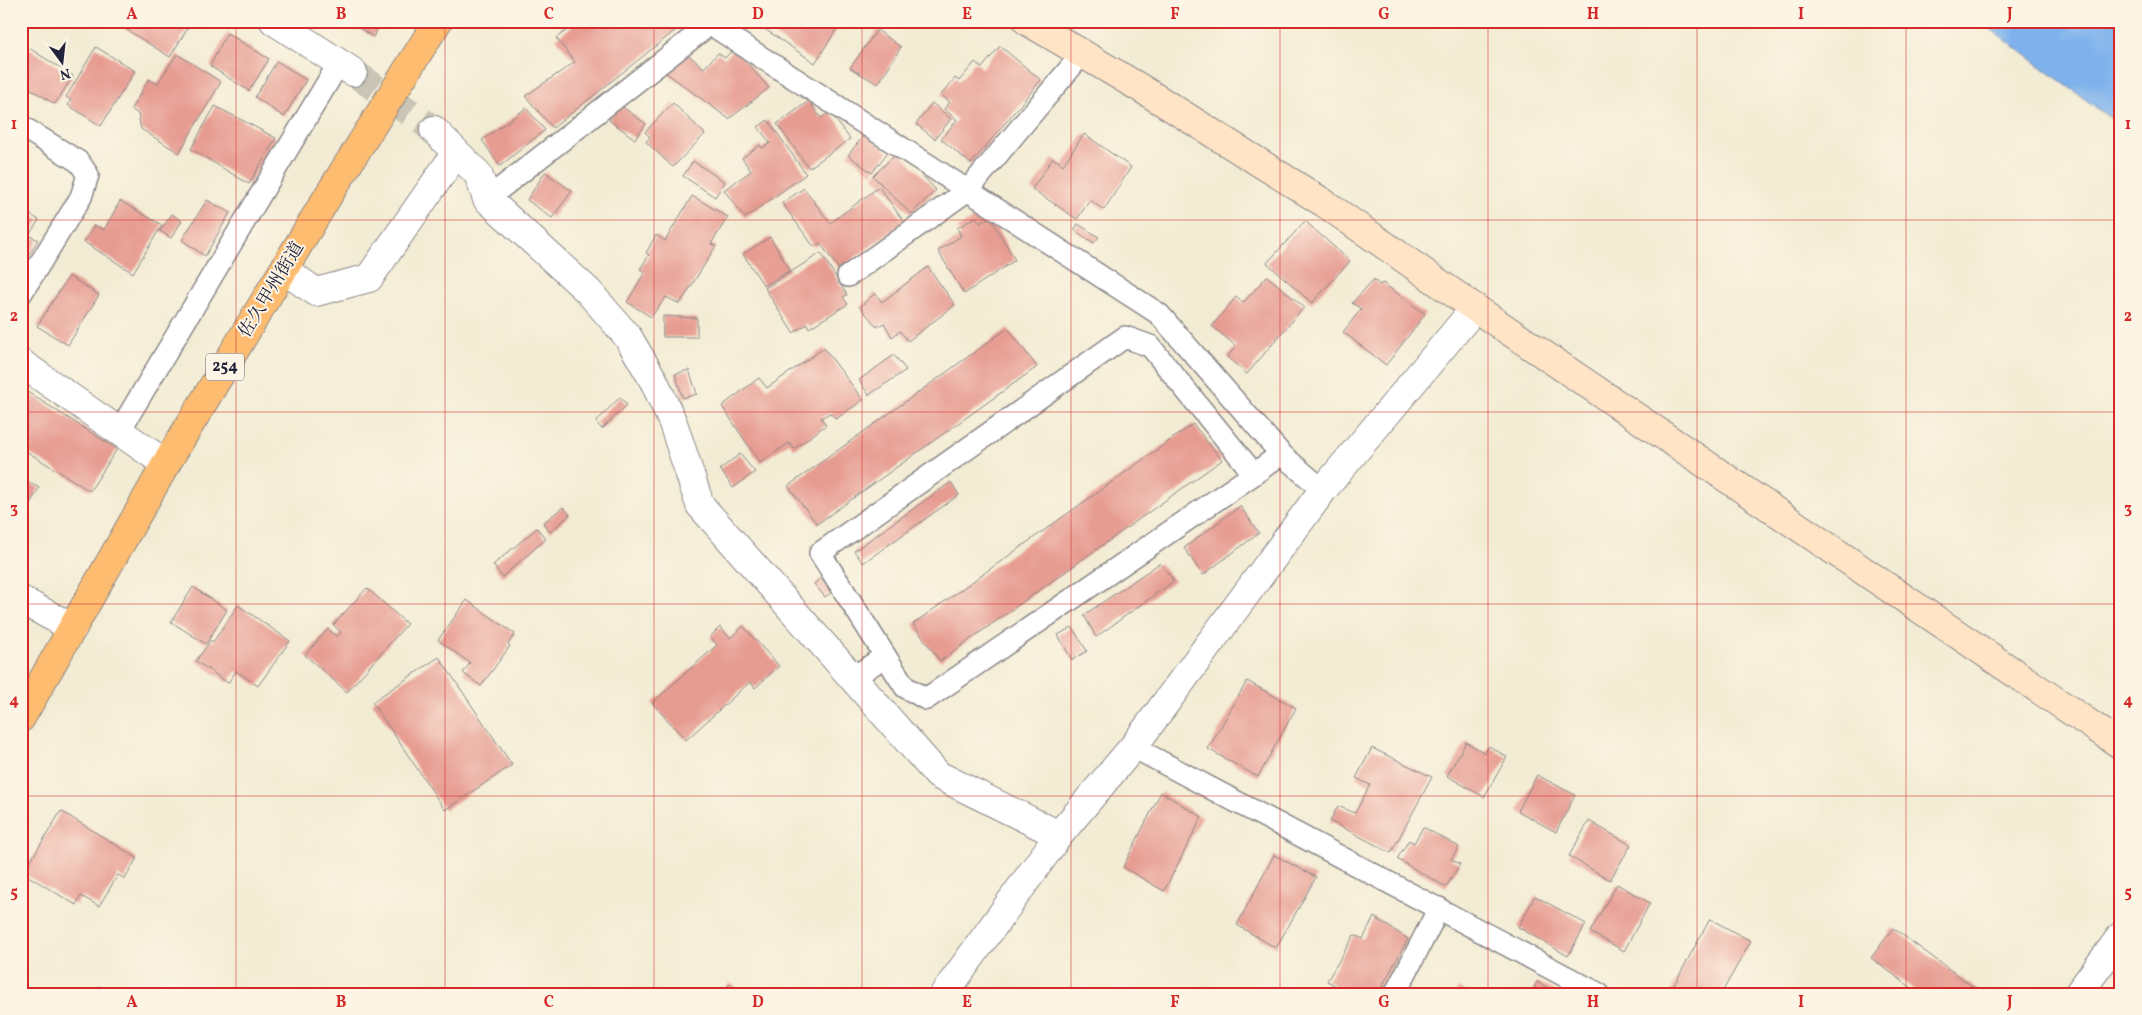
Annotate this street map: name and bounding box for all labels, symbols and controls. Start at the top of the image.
text: A [126,4,138,26]
text: B [336,4,347,26]
text: C [544,4,554,26]
text: D [752,4,764,26]
text: E [962,4,972,26]
text: F [1170,4,1180,26]
text: G [1378,4,1390,26]
text: H [1587,4,1599,26]
text: I [1798,4,1804,26]
text: J [2006,4,2013,26]
north arrow [38,38,88,88]
text: N [58,63,72,84]
text: 1 [11,114,17,136]
text: 1 [2125,114,2131,136]
street label: 佐久甲州街道 [233,237,311,343]
text: 2 [10,306,18,328]
text: 2 [2124,306,2132,328]
road number: 254 [206,354,244,381]
text: 3 [10,498,18,520]
text: 3 [2124,498,2132,520]
text: 4 [9,690,19,712]
text: 4 [2123,690,2133,712]
text: 5 [10,882,18,904]
text: 5 [2124,882,2132,904]
text: A [126,992,138,1014]
text: B [336,992,347,1014]
text: C [544,992,554,1014]
text: D [752,992,764,1014]
text: E [962,992,972,1014]
text: F [1170,992,1180,1014]
text: G [1378,992,1390,1014]
text: H [1587,992,1599,1014]
text: I [1798,992,1804,1014]
text: J [2006,992,2013,1014]

